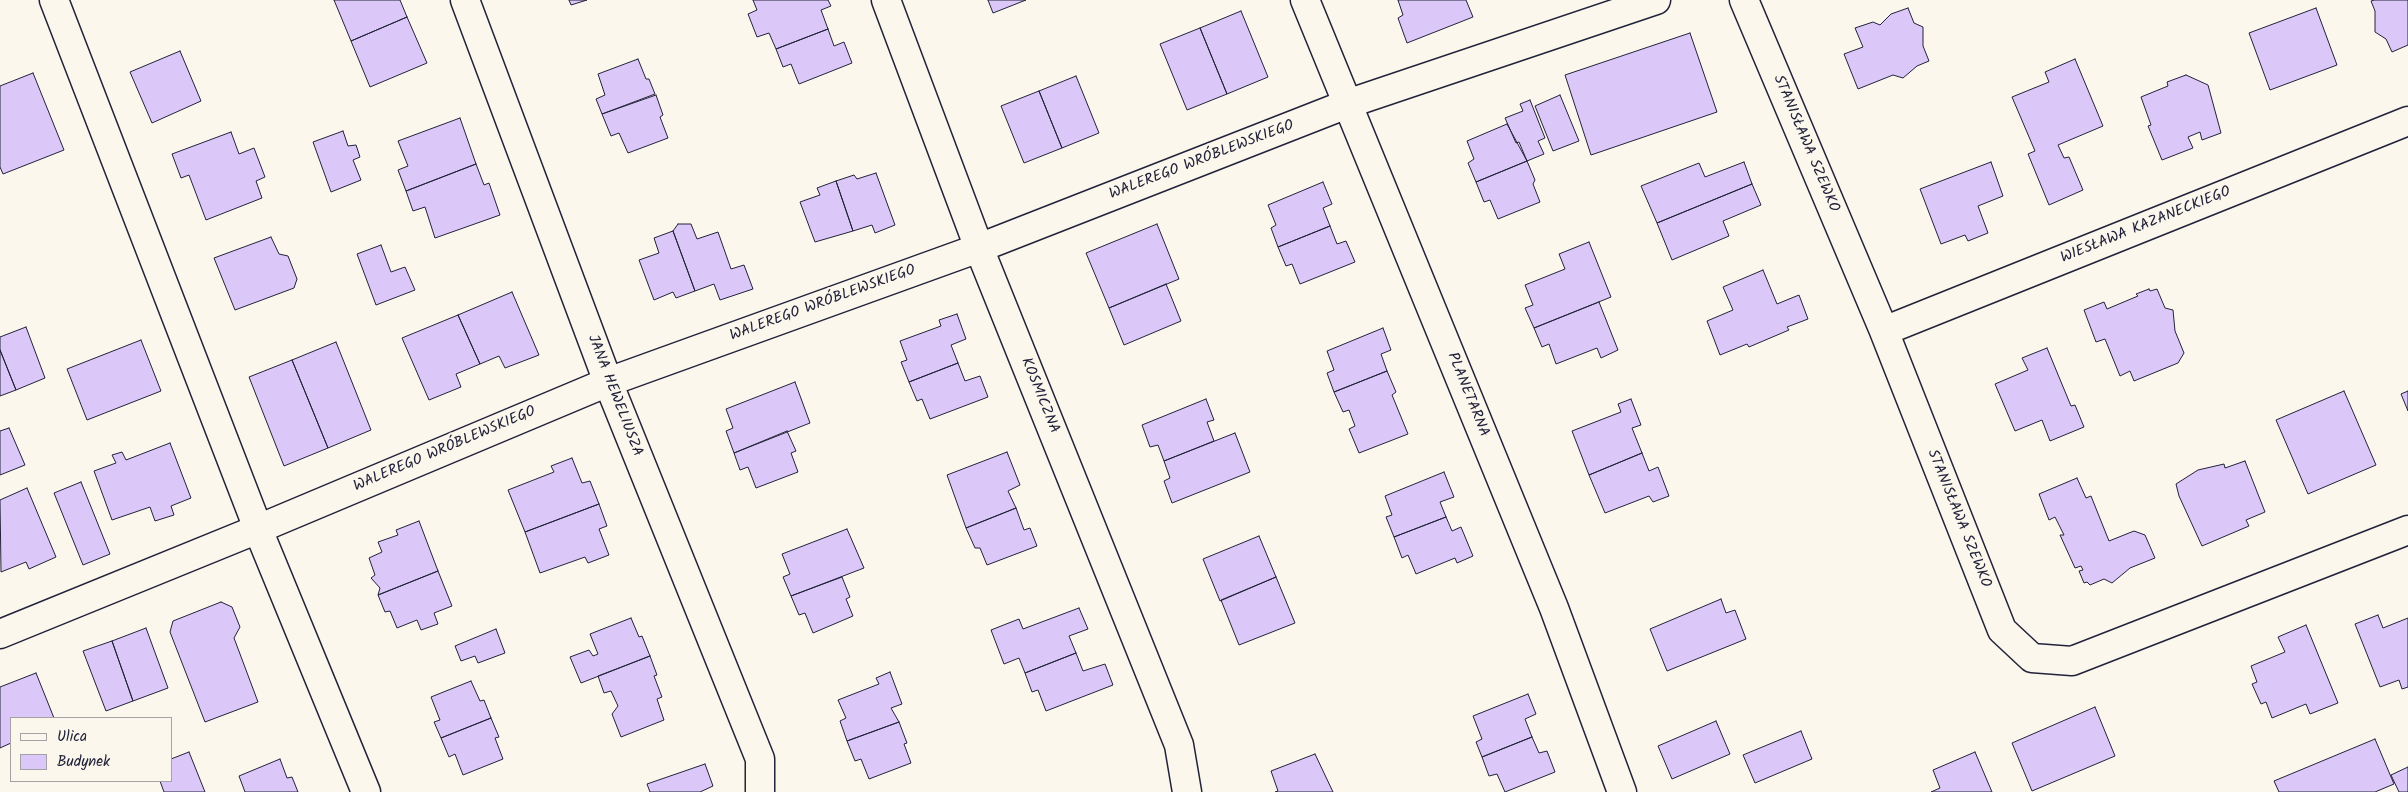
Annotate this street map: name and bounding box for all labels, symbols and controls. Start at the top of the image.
street label: STANISŁAWA SZEWKO [1768,73,1842,215]
street label: WALEREGO WRÓBLEWSKIEGO [1107,117,1297,205]
street label: WIESŁAWA KAZANECKIEGO [2058,184,2234,268]
street label: WALEREGO WRÓBLEWSKIEGO [728,262,918,346]
street label: JANA HEWELIUSZA [582,333,646,459]
street label: PLANETARNA [1442,350,1492,440]
street label: KOSMICZNA [1016,356,1062,436]
street label: WALEREGO WRÓBLEWSKIEGO [351,403,539,497]
street label: STANISŁAWA SZEWKO [1922,447,1994,591]
legend [10,717,172,782]
text: Ulica [57,725,87,749]
text: Budynek [57,750,110,774]

